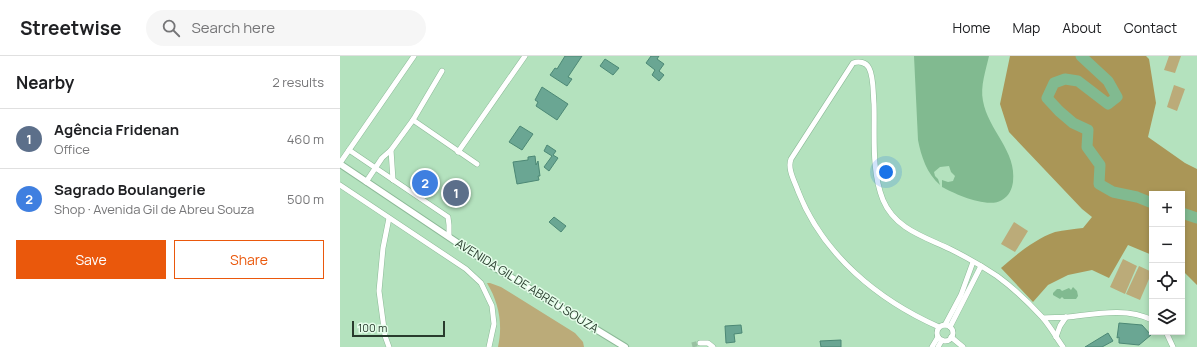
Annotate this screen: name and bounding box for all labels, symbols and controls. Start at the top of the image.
search box [146,10,426,46]
text: Streetwise [20,15,122,41]
icon: search [160,17,182,39]
text: Search here [192,17,275,38]
text: Home [953,18,990,37]
text: Map [1012,18,1040,37]
text: About [1062,18,1102,37]
text: Contact [1124,18,1177,37]
text: Nearby [16,71,74,94]
text: 2 results [272,73,324,91]
text: Agência Fridenan [54,119,179,140]
text: 1 [26,130,32,148]
text: 460 m [287,130,324,148]
text: Office [54,140,90,158]
your location [876,162,896,182]
pin: 2 [412,168,438,198]
pin: 1 [443,178,469,208]
text: Sagrado Boulangerie [54,179,206,200]
text: 2 [25,190,33,208]
text: 500 m [287,190,324,208]
map controls [1149,191,1185,335]
button: + [1149,191,1185,227]
text: Shop · Avenida Gil de Abreu Souza [54,200,254,218]
button: − [1149,227,1185,263]
street label: AVENIDA GIL DE ABREU SOUZA [452,234,602,337]
button: Save [16,240,166,279]
button: Share [174,240,324,279]
button: locate [1149,263,1185,299]
button: layers [1149,299,1185,335]
scale bar [352,319,445,338]
text: 100 m [358,320,387,335]

